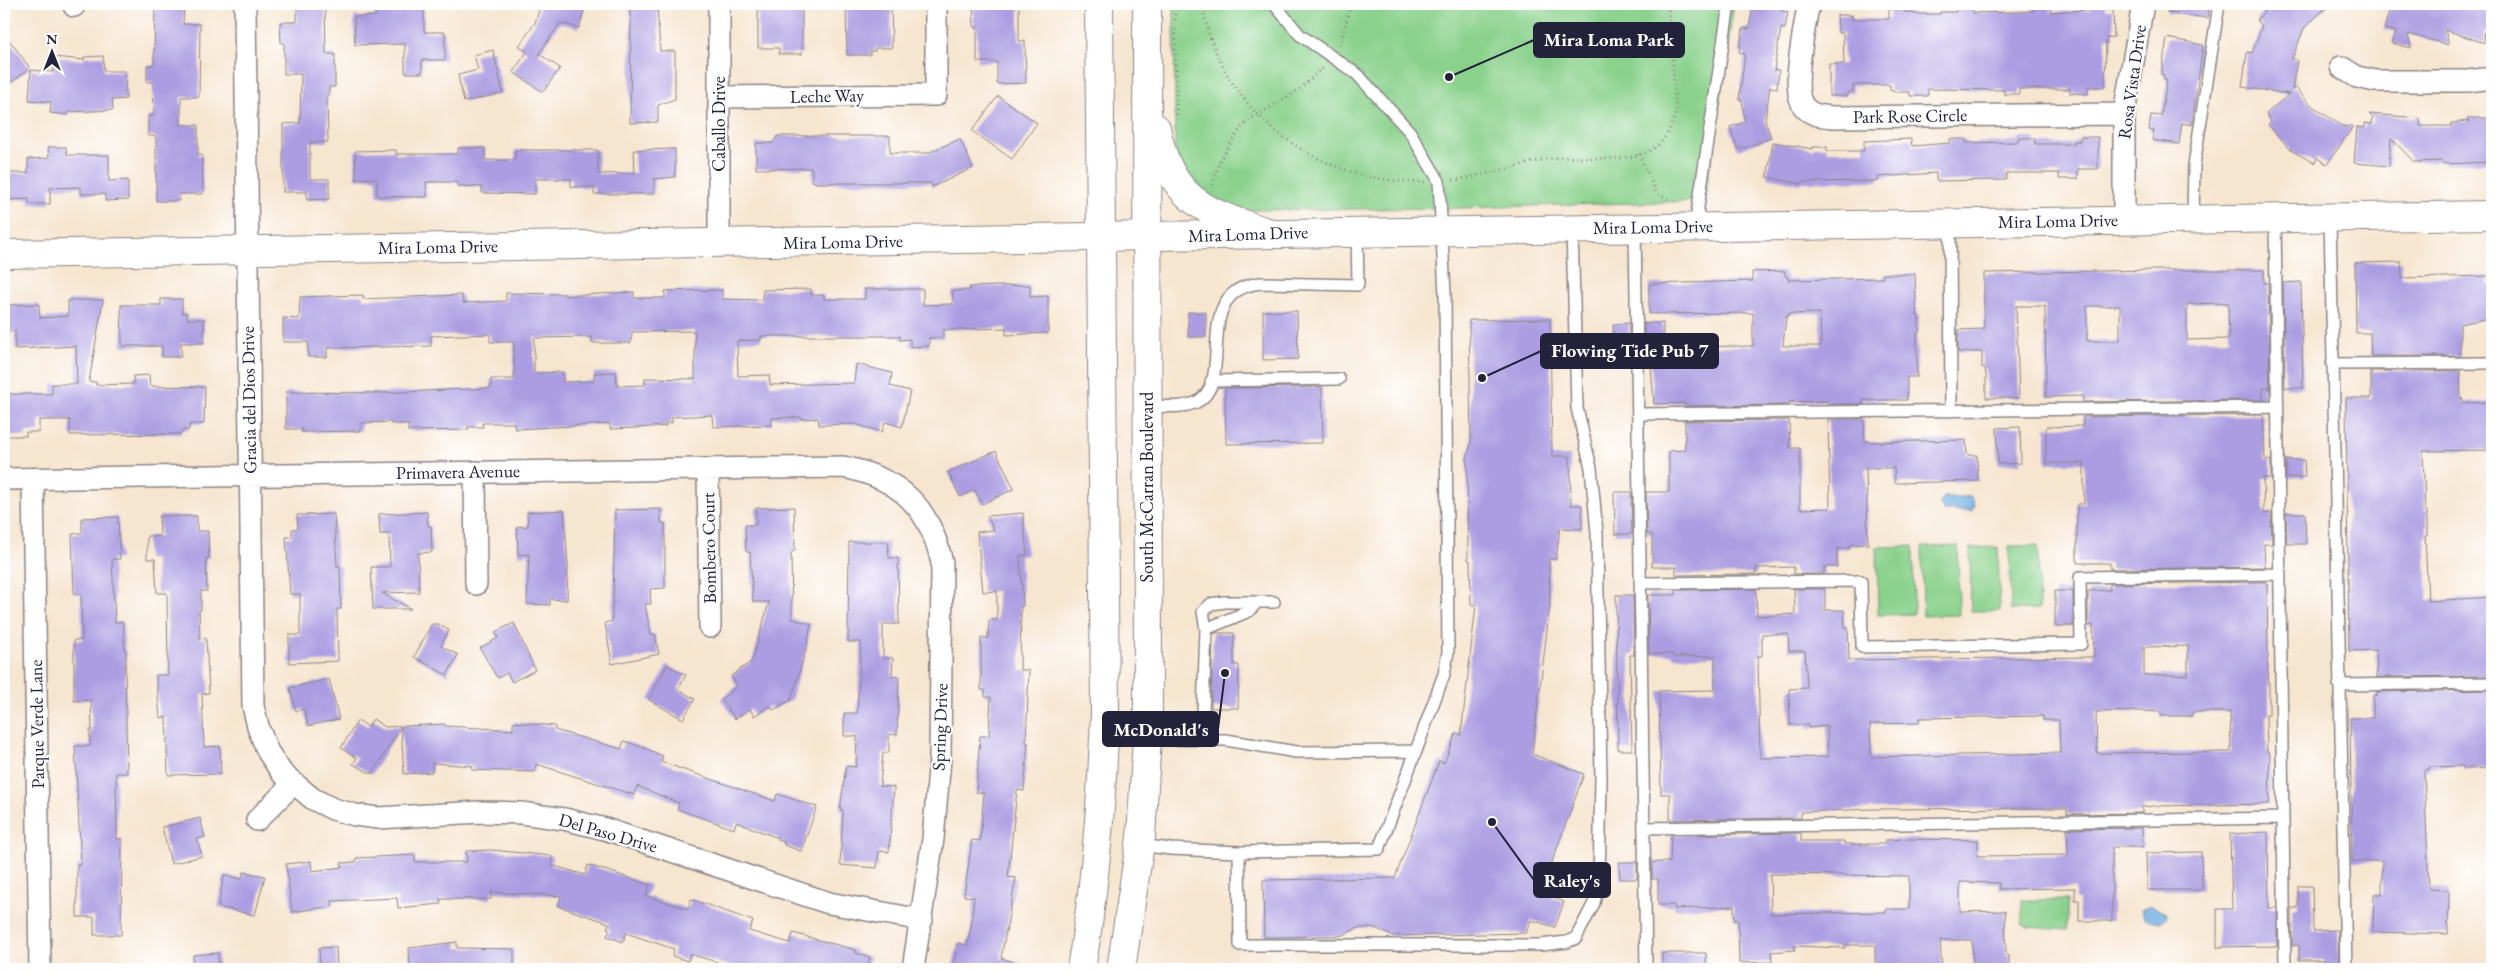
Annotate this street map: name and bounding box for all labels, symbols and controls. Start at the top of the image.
callout: Mira Loma Park [1534,23,1684,57]
street label: Rosa Vista Drive [2112,23,2151,141]
text: Mira Loma Park [1544,27,1675,52]
north arrow [28,28,78,78]
text: N [46,30,58,48]
street label: Caballo Drive [707,76,730,172]
street label: Leche Way [790,83,864,108]
street label: Park Rose Circle [1853,103,1967,128]
street label: Mira Loma Drive [1998,208,2118,233]
street label: Mira Loma Drive [1593,214,1713,239]
street label: Mira Loma Drive [1188,220,1308,247]
street label: Mira Loma Drive [783,229,903,254]
street label: Mira Loma Drive [378,234,498,259]
street label: Gracia del Dios Drive [236,326,261,474]
callout: Flowing Tide Pub 7 [1541,334,1718,368]
text: Flowing Tide Pub 7 [1551,338,1710,363]
street label: South McCarran Boulevard [1135,391,1158,582]
street label: Primavera Avenue [396,459,520,484]
street label: Bombero Court [696,492,721,604]
street label: Parque Verde Lane [24,659,49,789]
street label: Spring Drive [926,683,953,771]
callout: McDonald's [1103,712,1218,746]
text: McDonald's [1114,717,1209,742]
street label: Del Paso Drive [556,807,660,858]
callout: Raley's [1534,863,1610,897]
text: Raley's [1544,868,1600,893]

